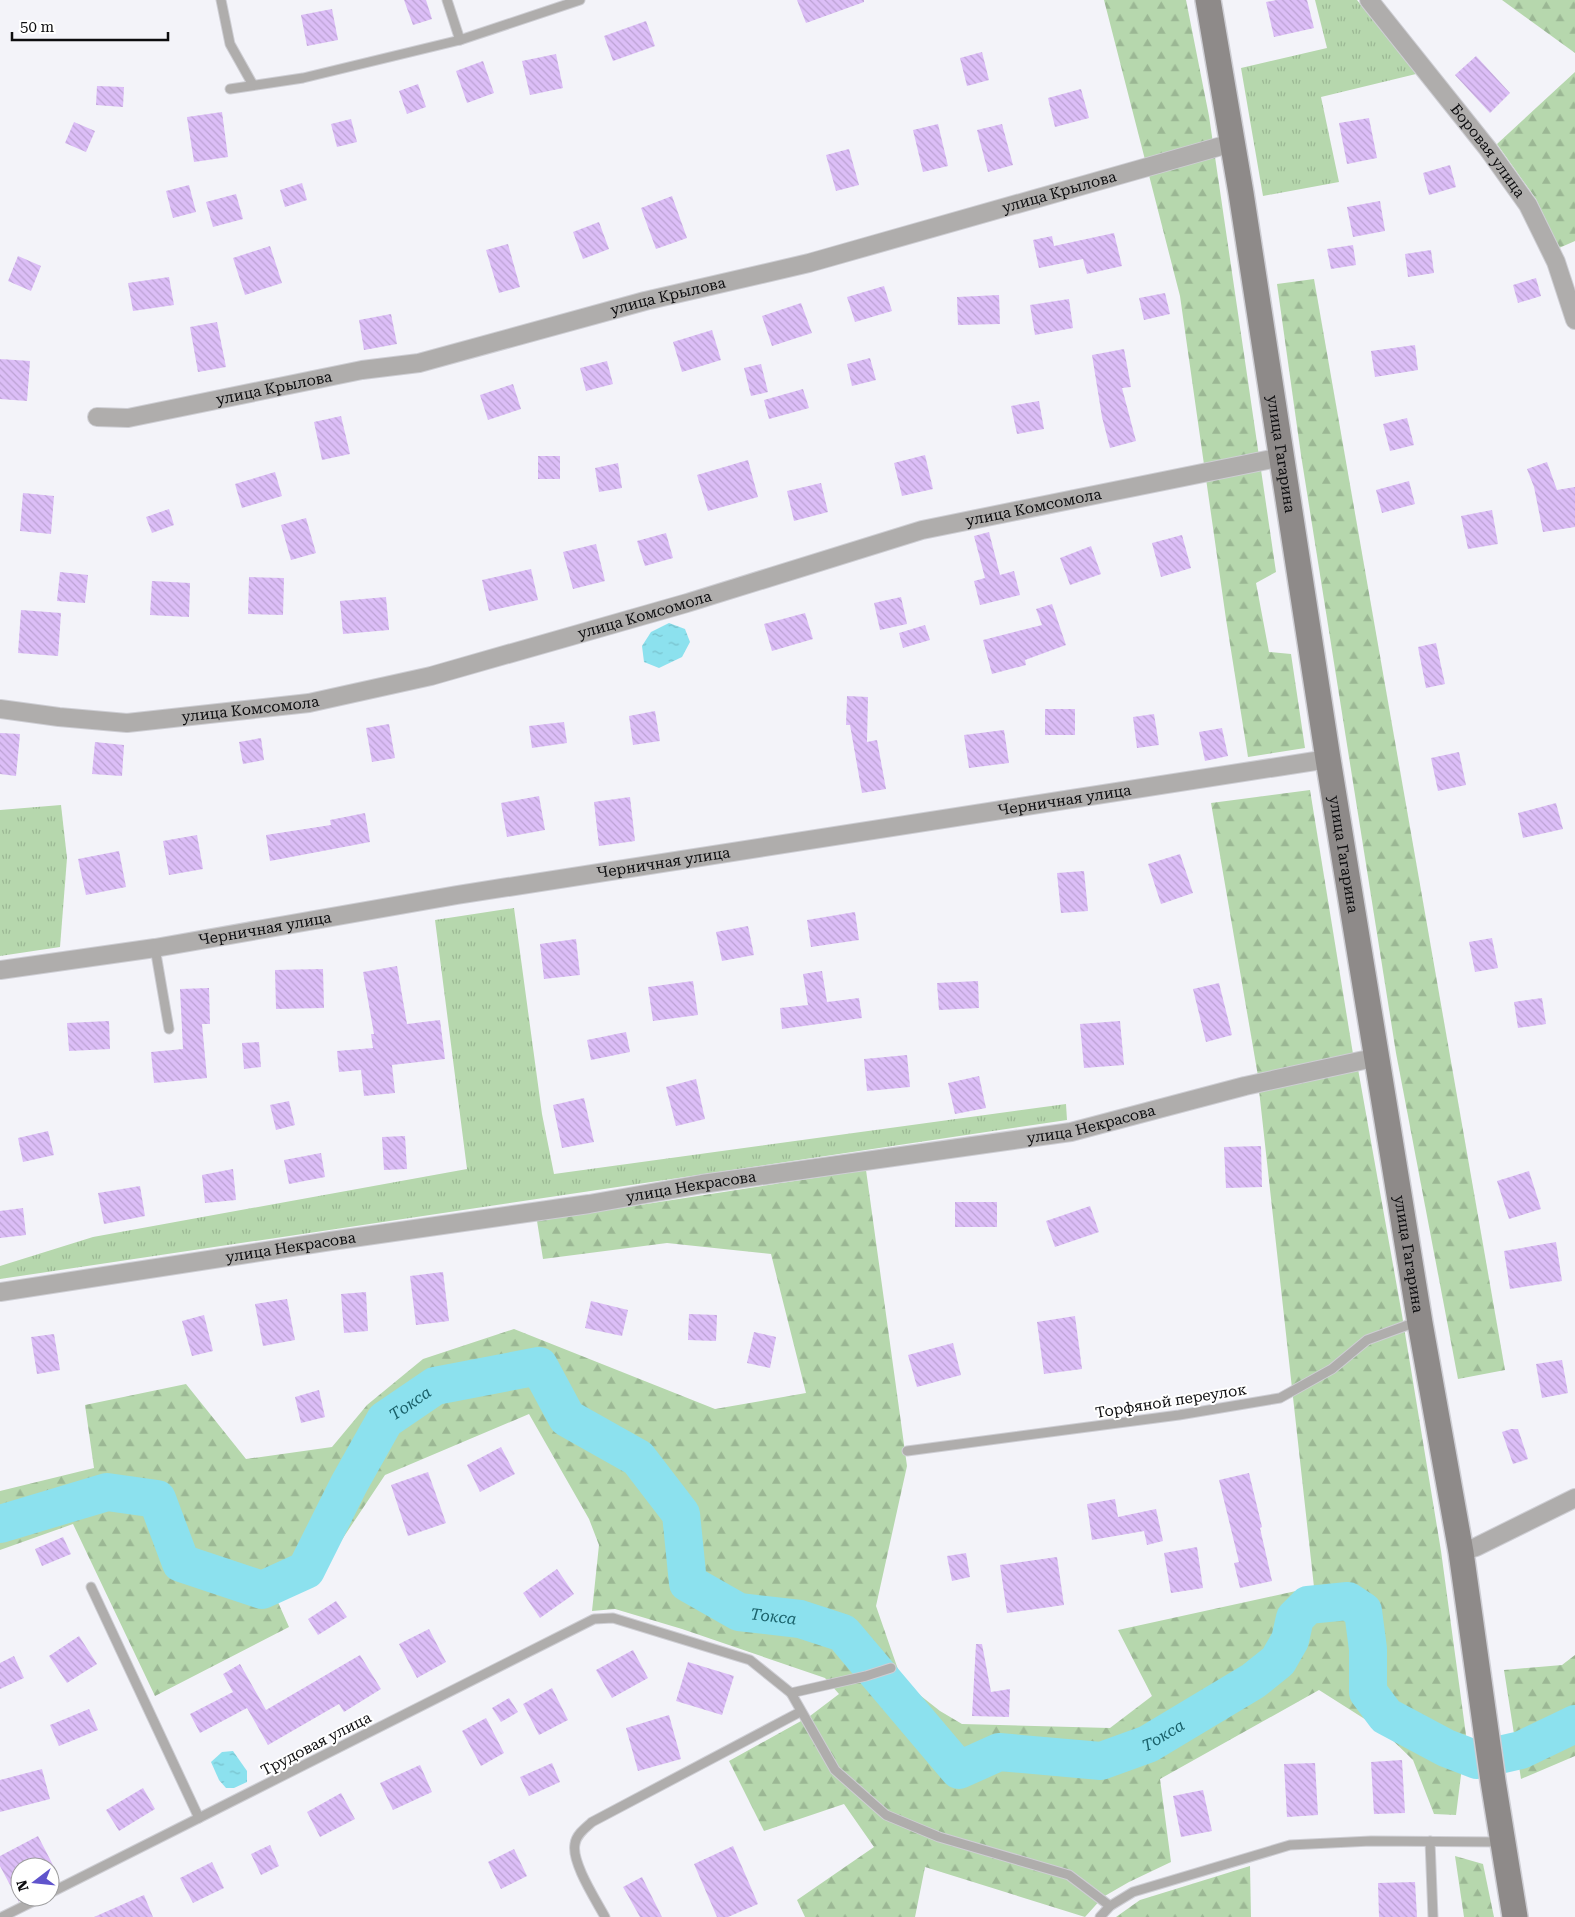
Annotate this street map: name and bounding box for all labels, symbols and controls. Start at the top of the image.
scale bar [12,10,169,42]
text: 50 m [20,18,55,36]
street label: Боровая улица [1447,100,1529,201]
street label: улица Крылова [1000,167,1118,217]
street label: улица Крылова [608,274,727,319]
street label: улица Крылова [214,367,334,409]
street label: улица Гагарина [1263,394,1299,514]
street label: улица Комсомола [964,485,1103,530]
street label: улица Комсомола [576,587,714,643]
street label: улица Комсомола [181,692,321,726]
street label: Черничная улица [996,781,1133,819]
street label: улица Гагарина [1325,794,1362,914]
street label: Черничная улица [595,843,731,882]
street label: Черничная улица [197,908,333,949]
street label: улица Некрасова [1026,1101,1157,1147]
street label: улица Некрасова [625,1168,757,1206]
street label: улица Гагарина [1390,1194,1427,1314]
street label: улица Некрасова [224,1229,357,1266]
street label: Торфяной переулок [1094,1380,1248,1422]
water label: Токса [385,1382,435,1424]
water label: Токса [749,1604,798,1628]
street label: Трудовая улица [258,1708,374,1780]
water label: Токса [1139,1715,1188,1755]
north arrow [10,1857,60,1907]
text: N [13,1878,32,1893]

